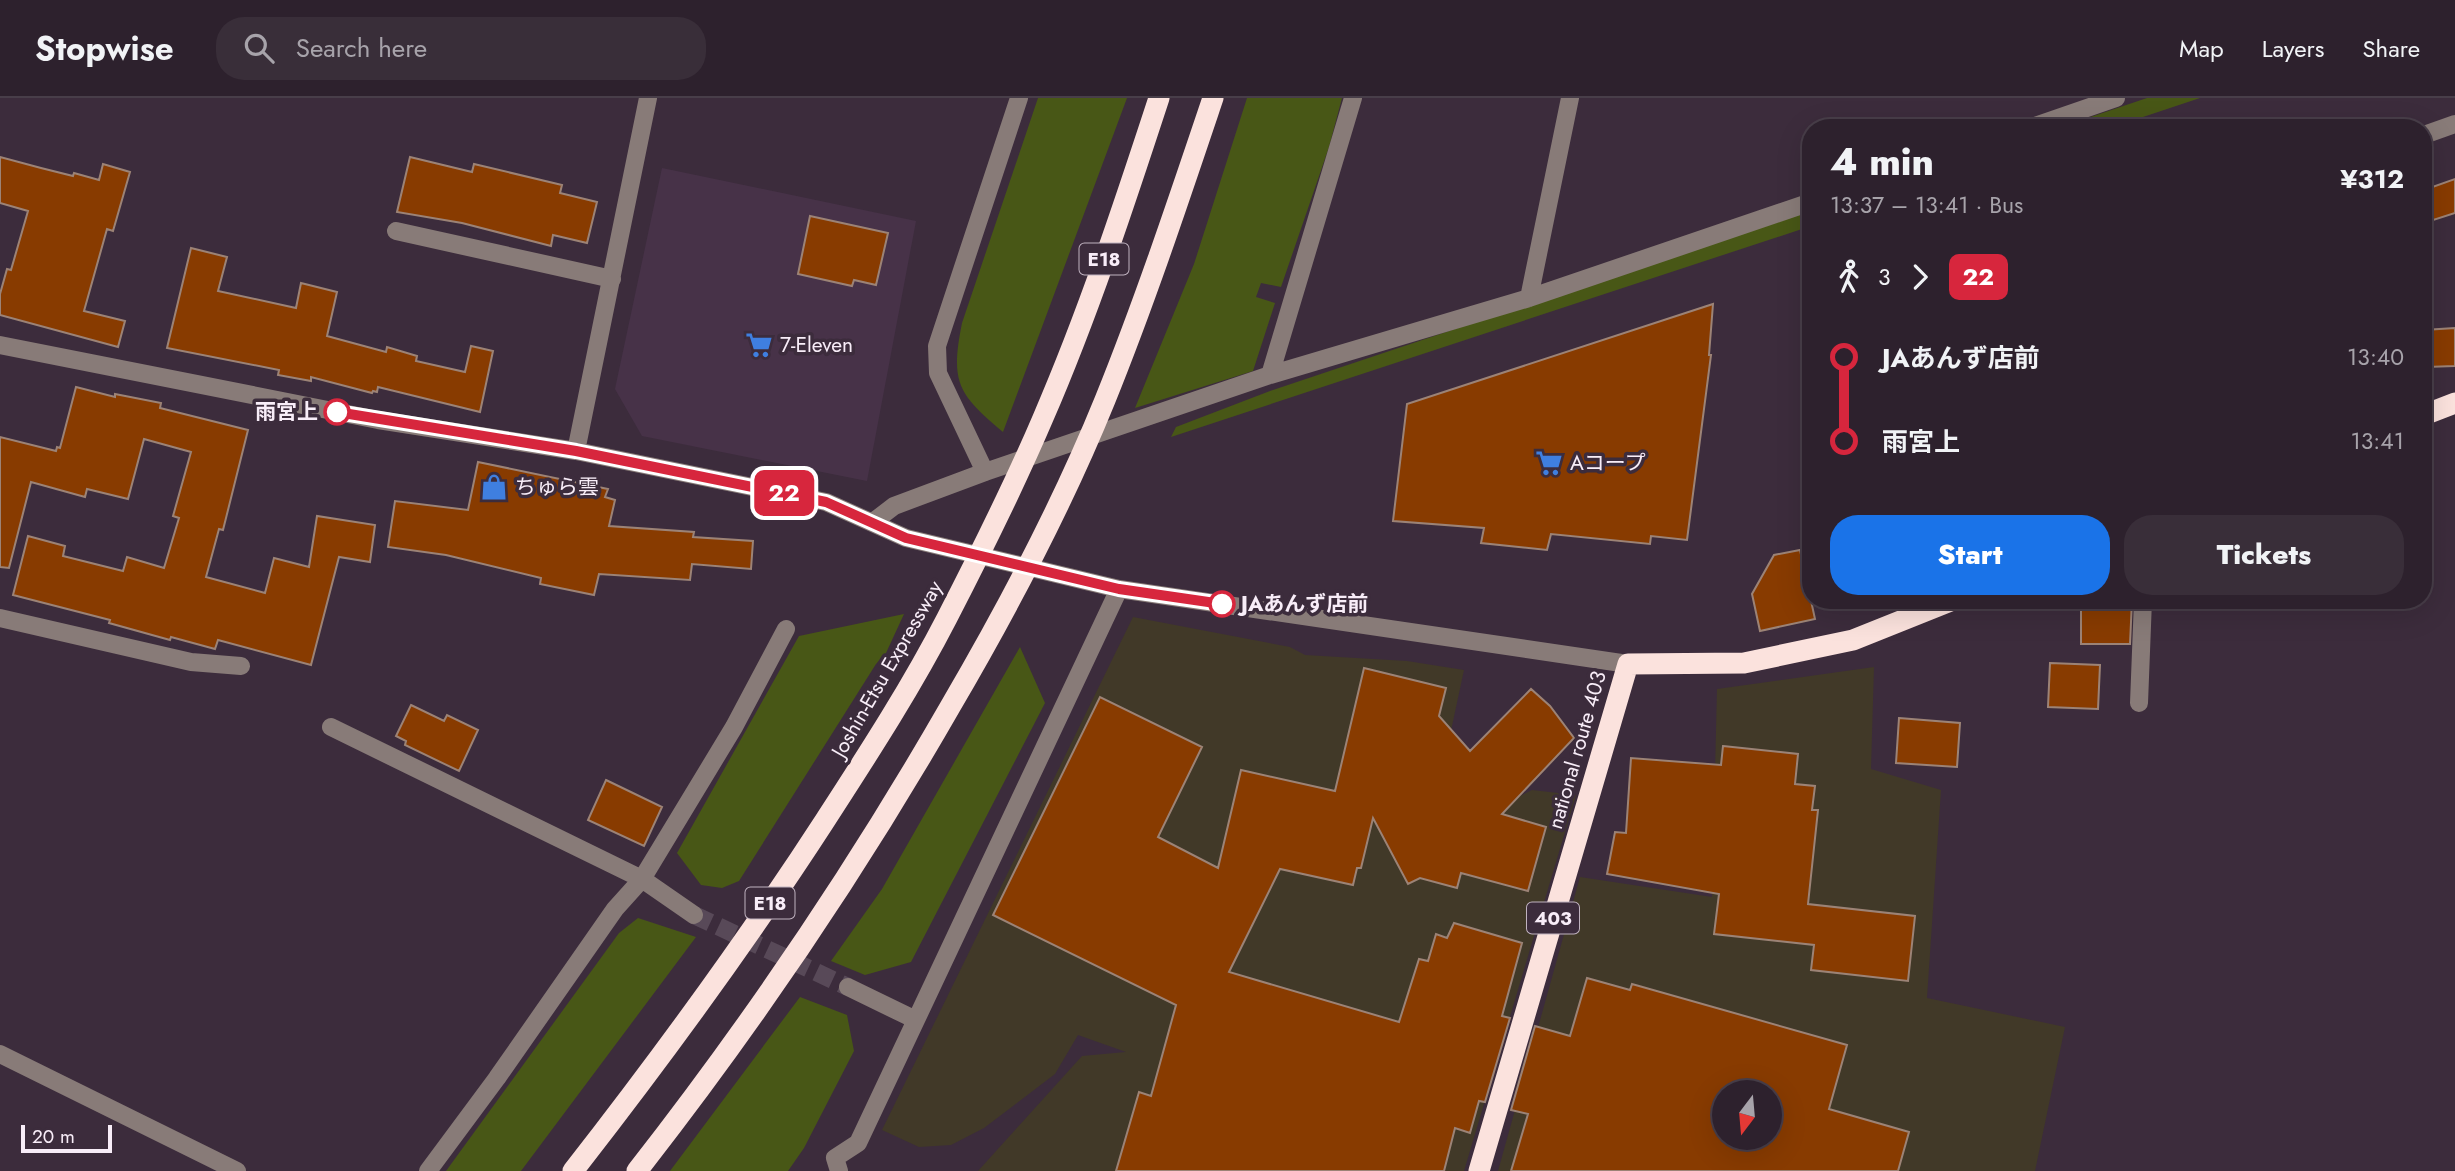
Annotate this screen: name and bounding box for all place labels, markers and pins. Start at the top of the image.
supermarket icon: 7-Eleven [744,330,774,360]
place label: 7-Eleven [780,330,853,360]
place label: 雨宮上 [255,397,318,427]
marker: 雨宮上 [324,399,350,425]
supermarket icon: Aコープ [1534,448,1564,478]
place label: Aコープ [1570,448,1646,478]
shop icon: ちゅら雲 [479,472,509,502]
place label: ちゅら雲 [515,472,599,502]
place label: JAあんず店前 [1237,589,1368,619]
marker: JAあんず店前 [1209,591,1235,617]

